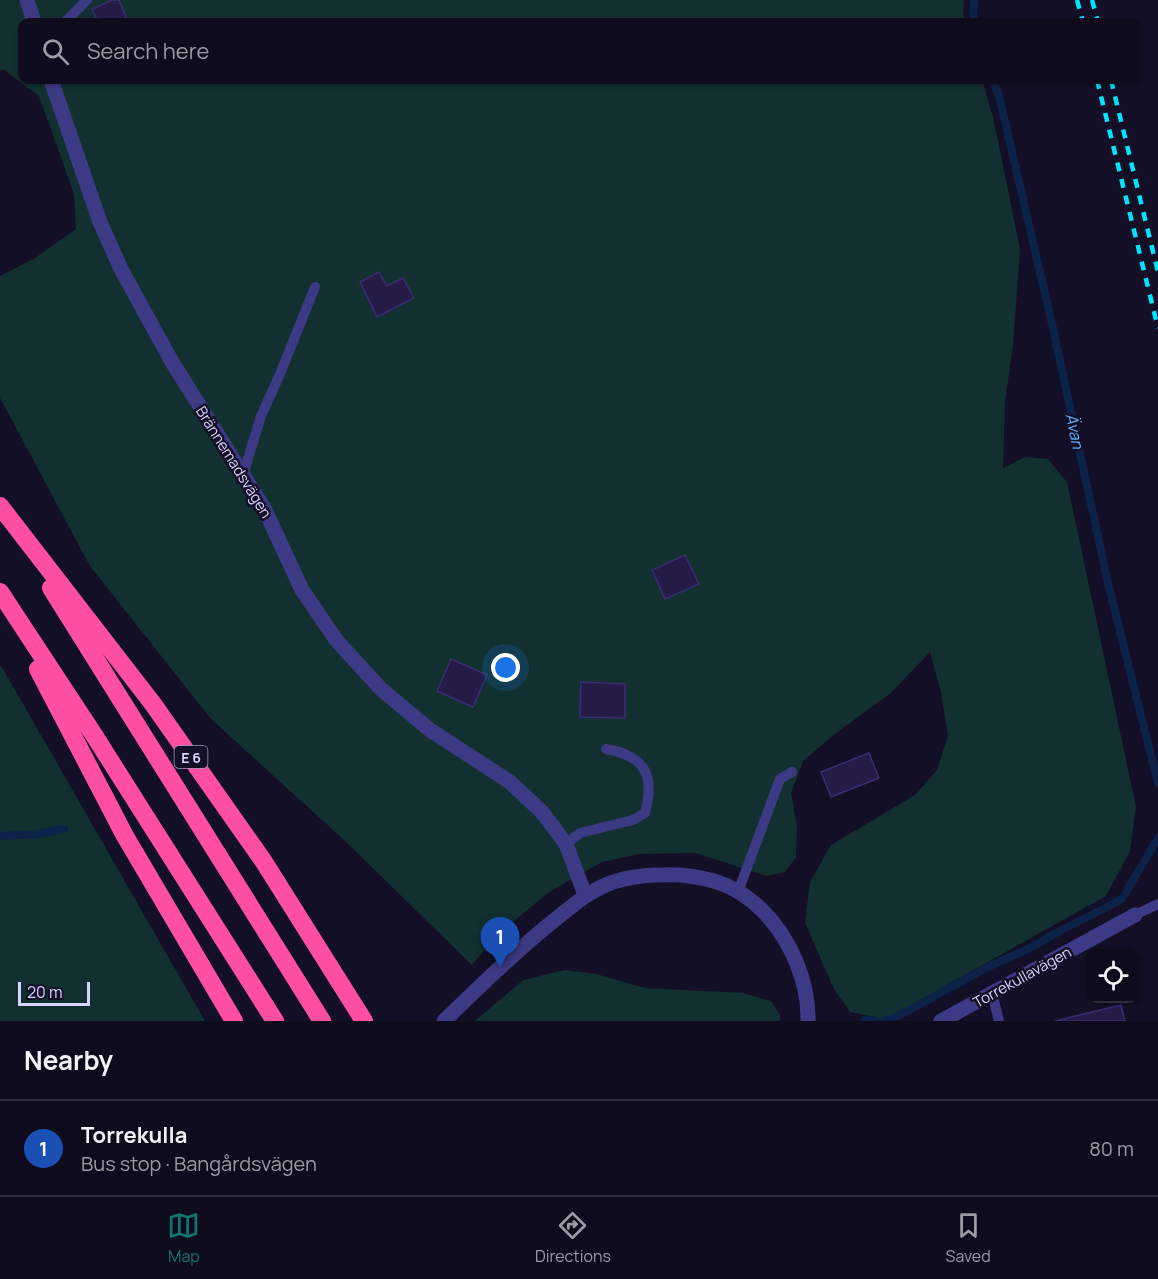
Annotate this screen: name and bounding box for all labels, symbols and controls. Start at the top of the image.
search box [18,18,1140,84]
icon: search [39,35,72,68]
text: Search here [87,36,209,66]
street label: Brännemadsvägen [191,402,277,522]
water label: Ävan [1061,411,1090,451]
your location [491,653,520,682]
road number: E 6 [174,746,207,768]
pin: 1 [480,918,520,967]
street label: Torrekullavägen [969,941,1075,1013]
map controls [1086,949,1140,1003]
button: locate [1086,949,1140,1003]
scale bar [18,979,90,1006]
text: 20 m [27,981,63,1003]
text: Nearby [24,1042,113,1078]
text: Torrekulla [81,1120,187,1150]
text: 1 [39,1135,48,1162]
text: 80 m [1089,1135,1134,1162]
text: Bus stop · Bangårdsvägen [81,1150,317,1177]
tab: Map [167,1209,200,1267]
tab: Directions [535,1209,611,1267]
tab: Saved [946,1209,991,1267]

